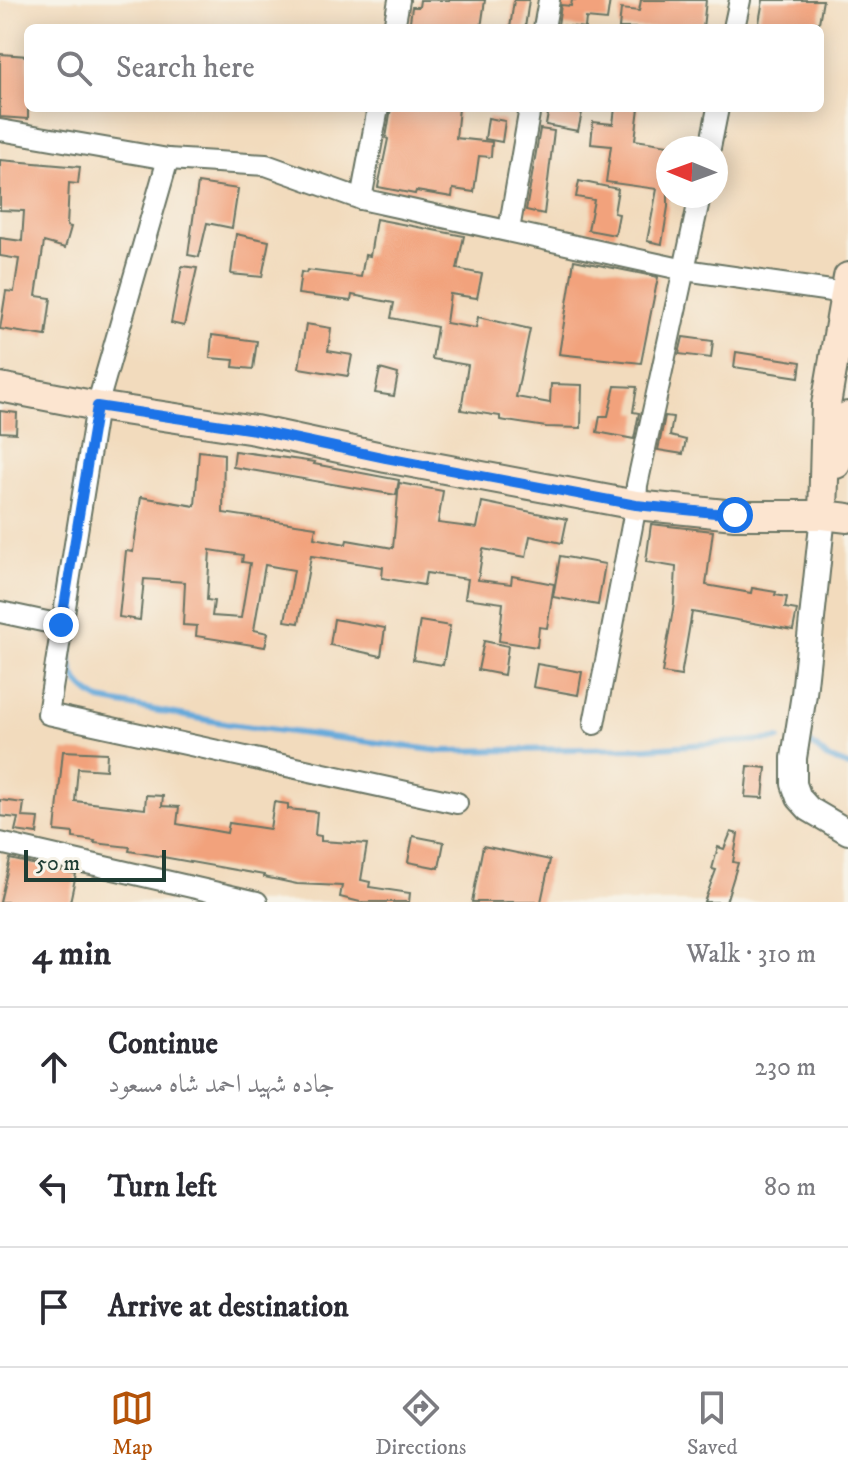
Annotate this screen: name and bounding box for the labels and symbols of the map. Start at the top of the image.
north arrow [656,136,728,208]
route start [717,497,753,533]
route end [43,607,79,643]
scale bar [24,846,166,882]

